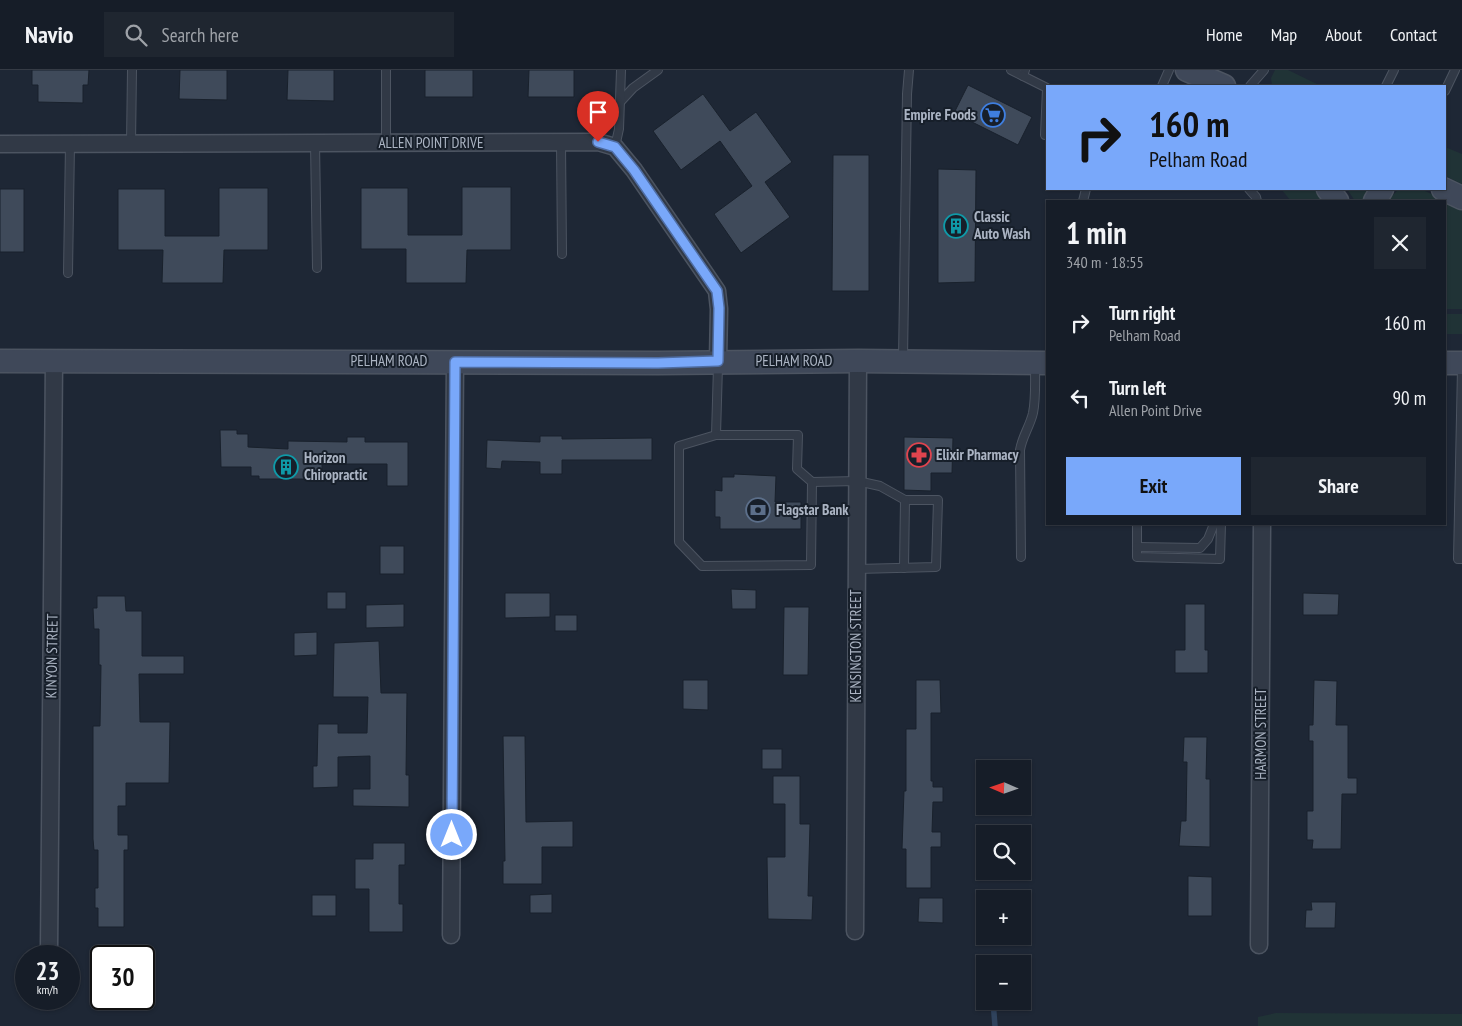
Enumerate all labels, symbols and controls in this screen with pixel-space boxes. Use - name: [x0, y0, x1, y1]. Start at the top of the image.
- search box: [104, 12, 454, 57]
- text: Navio: [25, 19, 74, 50]
- icon: search: [122, 21, 150, 49]
- text: Search here: [162, 23, 239, 47]
- text: Home: [1206, 23, 1243, 46]
- text: Map: [1271, 23, 1297, 46]
- text: About: [1325, 23, 1362, 46]
- text: Contact: [1390, 23, 1437, 46]
- pin: [577, 91, 619, 142]
- icon: arrive: [584, 98, 612, 126]
- text: 160 m: [1149, 101, 1230, 147]
- supermarket icon: Empire Foods: [980, 102, 1006, 128]
- place label: Empire Foods: [904, 105, 976, 124]
- icon: right: [1066, 105, 1131, 170]
- street label: ALLEN POINT DRIVE: [379, 133, 483, 152]
- text: Pelham Road: [1149, 145, 1248, 173]
- place label: Classic Auto Wash: [973, 207, 1031, 243]
- building icon: Classic Auto Wash: [943, 213, 969, 239]
- text: 1 min: [1066, 213, 1127, 252]
- button: close: [1374, 217, 1426, 269]
- text: 340 m · 18:55: [1066, 252, 1144, 272]
- text: Turn right: [1109, 301, 1175, 325]
- icon: right: [1066, 309, 1094, 337]
- text: 160 m: [1384, 311, 1426, 335]
- text: Pelham Road: [1109, 325, 1181, 345]
- street label: PELHAM ROAD: [351, 351, 428, 370]
- street label: PELHAM ROAD: [756, 351, 833, 370]
- text: Turn left: [1109, 376, 1166, 400]
- icon: left: [1066, 384, 1094, 412]
- text: 90 m: [1393, 386, 1426, 410]
- text: Allen Point Drive: [1109, 400, 1202, 420]
- pharmacy icon: Elixir Pharmacy: [906, 442, 932, 468]
- place label: Elixir Pharmacy: [936, 445, 1020, 464]
- place label: Horizon Chiropractic: [304, 448, 368, 484]
- building icon: Horizon Chiropractic: [273, 454, 299, 480]
- button: Exit: [1066, 457, 1241, 515]
- button: Share: [1251, 457, 1426, 515]
- bank icon: Flagstar Bank: [745, 497, 771, 523]
- place label: Flagstar Bank: [776, 500, 849, 519]
- street label: KENSINGTON STREET: [846, 589, 865, 702]
- street label: KINYON STREET: [41, 613, 62, 698]
- street label: HARMON STREET: [1251, 688, 1270, 780]
- north arrow: [976, 760, 1031, 815]
- map controls: [976, 760, 1031, 1010]
- position arrow: [425, 808, 477, 860]
- button: search: [976, 825, 1031, 880]
- button: +: [976, 890, 1031, 945]
- speed limit sign: 30: [90, 945, 155, 1010]
- text: 23: [36, 955, 59, 987]
- button: −: [976, 955, 1031, 1010]
- text: km/h: [37, 982, 58, 997]

